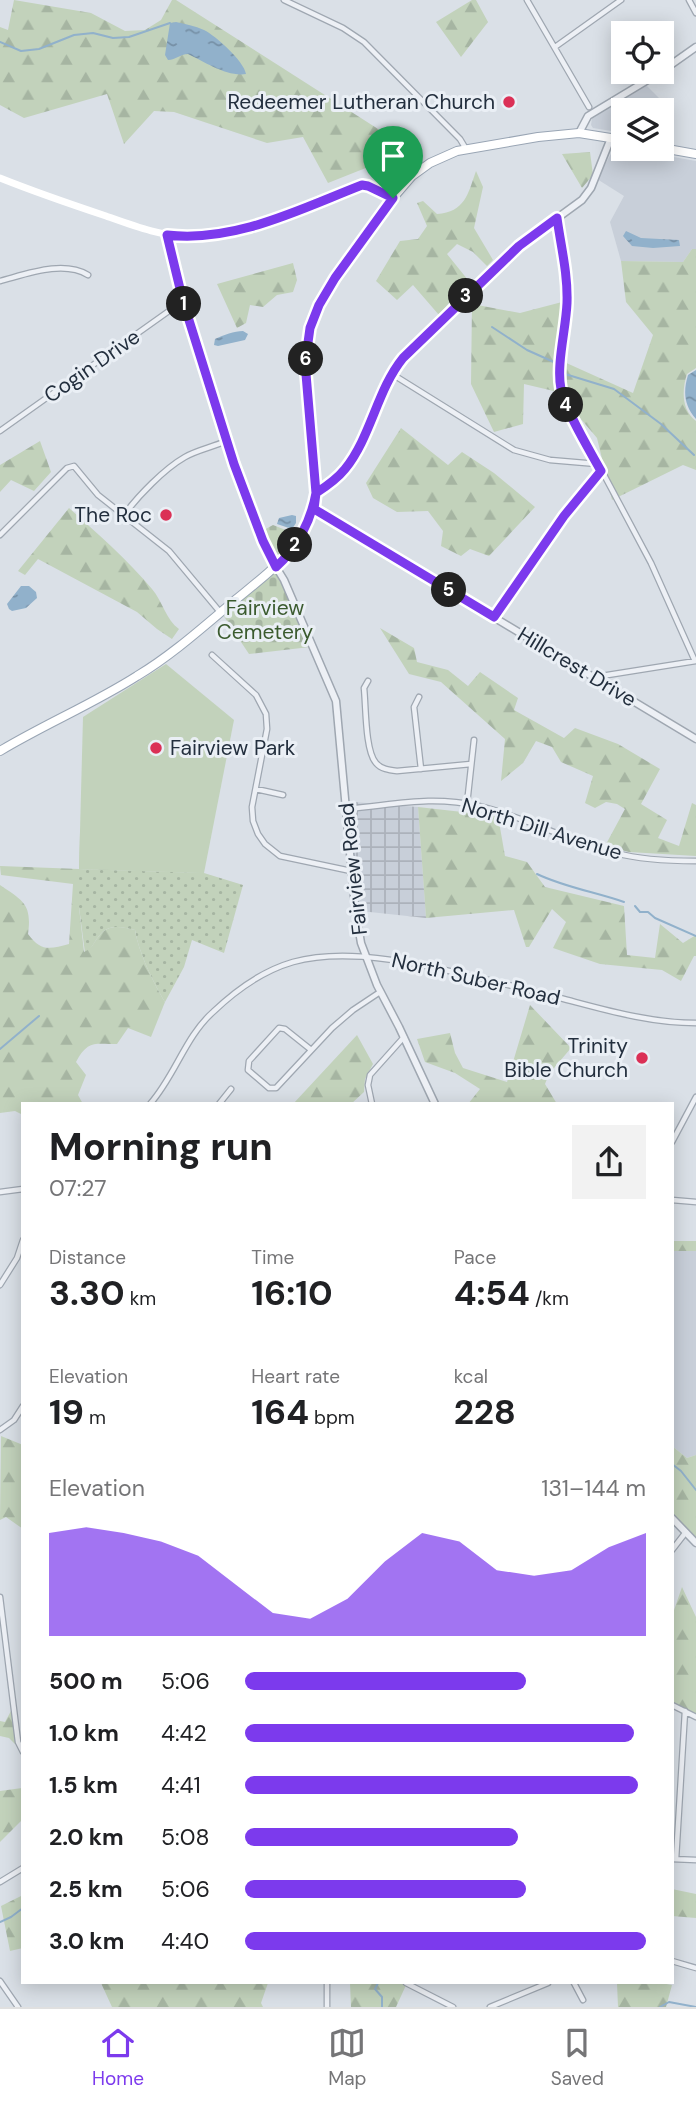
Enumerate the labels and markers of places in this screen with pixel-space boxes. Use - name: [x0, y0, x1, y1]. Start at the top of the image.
- place label: Redeemer Lutheran Church: [227, 88, 495, 116]
- marker: Redeemer Lutheran Church: [501, 94, 517, 110]
- pin: [363, 126, 423, 198]
- pin: 3: [448, 278, 484, 314]
- pin: 1: [166, 286, 202, 322]
- pin: 6: [288, 342, 324, 376]
- pin: 4: [548, 388, 584, 422]
- place label: The Roc: [74, 501, 152, 529]
- marker: The Roc: [158, 507, 174, 523]
- pin: 2: [278, 528, 312, 562]
- pin: 5: [432, 572, 466, 608]
- place label: Fairview Park: [170, 734, 296, 762]
- marker: Fairview Park: [148, 740, 164, 756]
- place label: Trinity Bible Church: [504, 1032, 628, 1084]
- marker: Trinity Bible Church: [634, 1050, 650, 1066]

